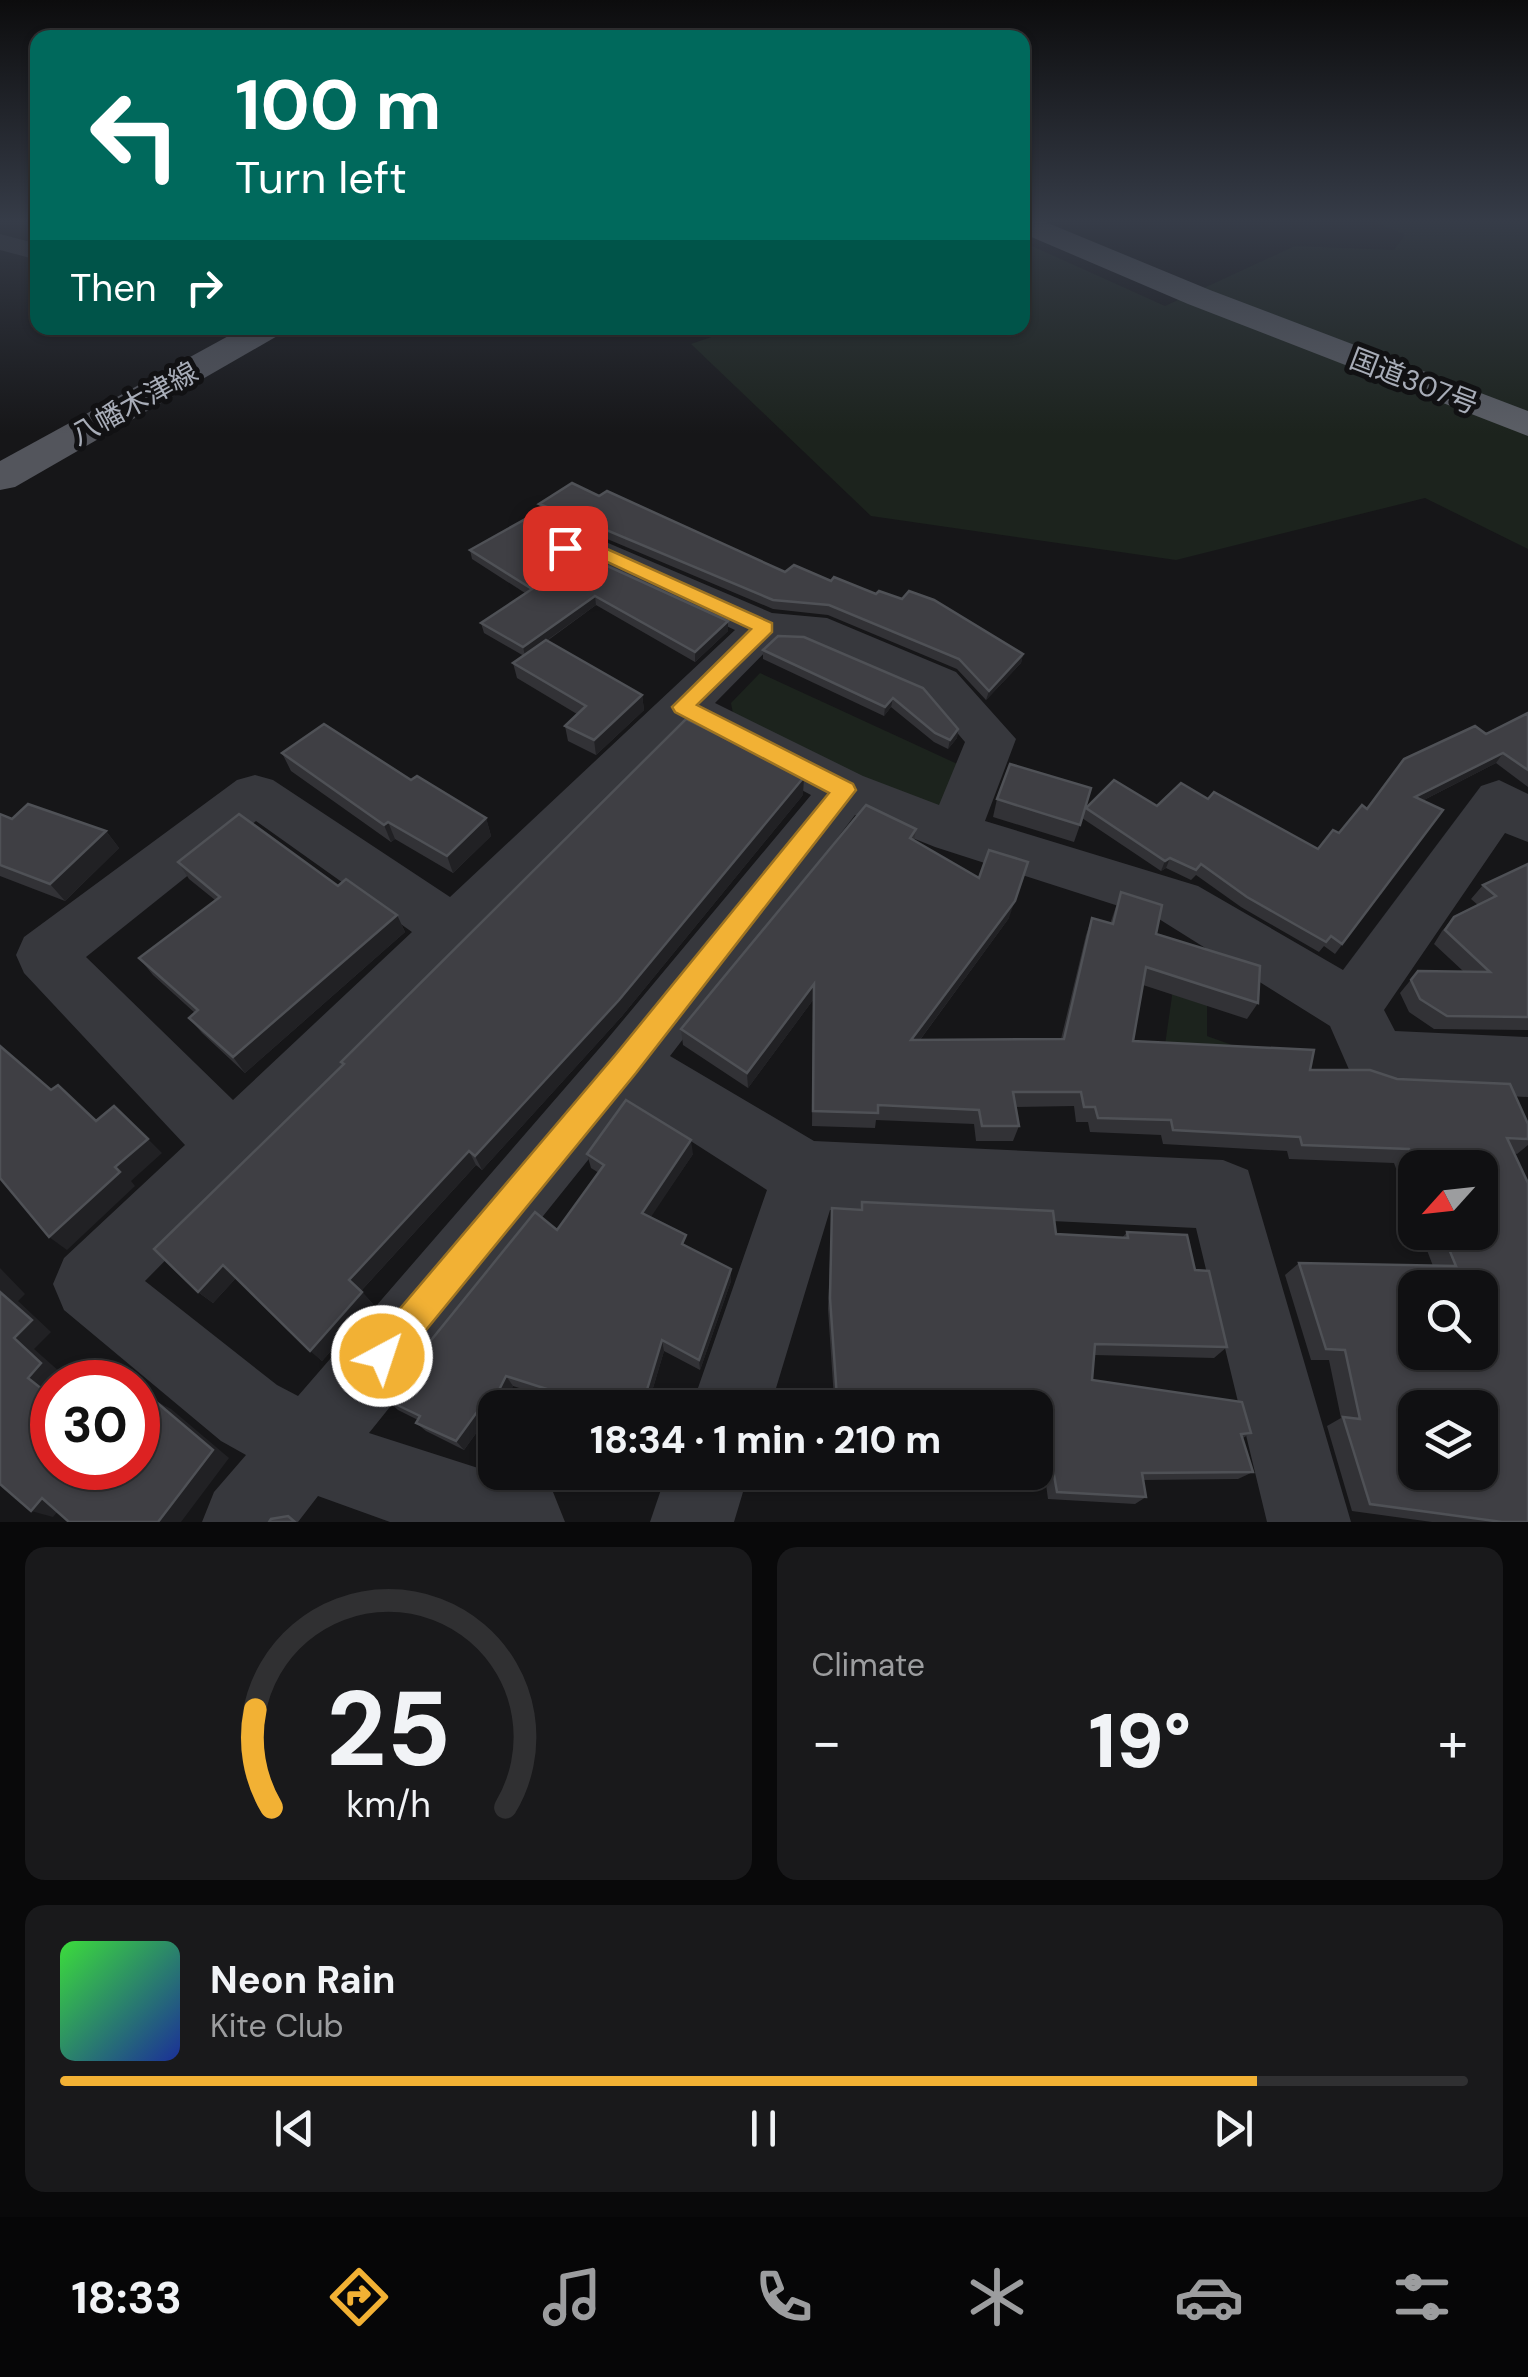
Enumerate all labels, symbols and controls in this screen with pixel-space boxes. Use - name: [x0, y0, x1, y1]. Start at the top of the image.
- text: 100 m: [235, 60, 441, 151]
- icon: left: [70, 70, 200, 200]
- text: Turn left: [235, 148, 407, 207]
- icon: right: [177, 260, 232, 315]
- text: Then: [70, 263, 157, 313]
- street label: 国道307号: [1345, 340, 1483, 423]
- street label: 八幡木津線: [64, 353, 204, 454]
- pin: [523, 506, 608, 591]
- icon: arrive: [538, 521, 593, 576]
- north arrow: [1398, 1150, 1498, 1250]
- map controls: [1398, 1150, 1498, 1490]
- button: search: [1398, 1270, 1498, 1370]
- position arrow: [330, 1304, 434, 1408]
- speed limit sign: 30: [30, 1360, 160, 1490]
- button: layers: [1398, 1390, 1498, 1490]
- text: 18:34 · 1 min · 210 m: [590, 1415, 941, 1465]
- text: Climate: [812, 1644, 925, 1686]
- text: 25: [326, 1662, 451, 1797]
- text: 19°: [1088, 1693, 1191, 1790]
- text: −: [812, 1706, 842, 1778]
- text: +: [1438, 1706, 1468, 1778]
- text: km/h: [346, 1782, 430, 1828]
- text: Neon Rain: [210, 1955, 395, 2005]
- text: Kite Club: [210, 2005, 344, 2047]
- icon: previous: [267, 2101, 322, 2156]
- icon: pause: [736, 2101, 791, 2156]
- icon: next: [1206, 2101, 1261, 2156]
- icon: directions: [324, 2262, 394, 2332]
- icon: music: [537, 2262, 607, 2332]
- icon: phone: [749, 2262, 819, 2332]
- icon: climate: [962, 2262, 1032, 2332]
- icon: car: [1174, 2262, 1244, 2332]
- icon: filters: [1387, 2262, 1457, 2332]
- text: 18:33: [71, 2268, 182, 2327]

